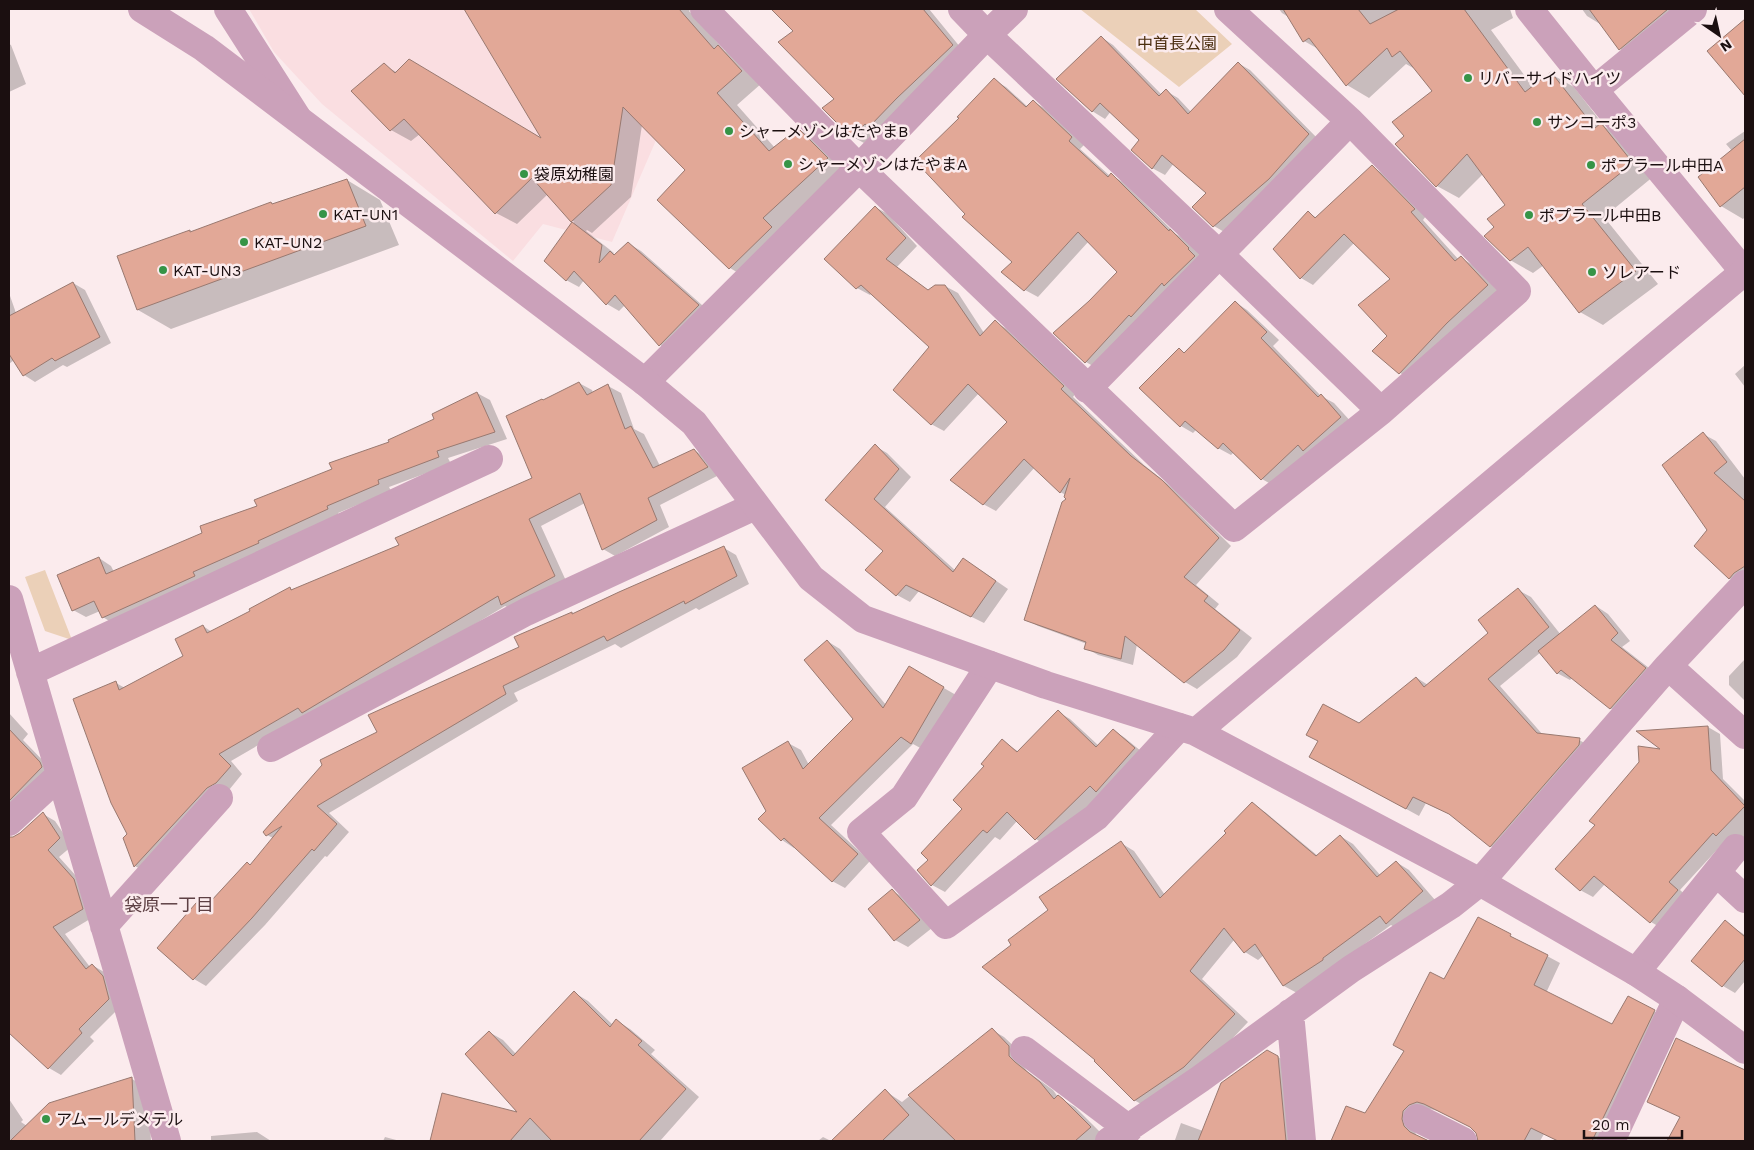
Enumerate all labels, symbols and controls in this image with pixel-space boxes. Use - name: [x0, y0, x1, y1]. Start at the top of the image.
- north arrow: [1694, 10, 1744, 60]
- park label: 中首長公園: [1137, 34, 1217, 53]
- text: N: [1717, 36, 1735, 55]
- place label: リバーサイドハイツ: [1478, 69, 1621, 88]
- marker: リバーサイドハイツ: [1462, 72, 1474, 84]
- place label: サンコーポ3: [1547, 113, 1636, 132]
- marker: サンコーポ3: [1531, 116, 1543, 128]
- place label: シャーメゾンはたやまB: [739, 122, 909, 141]
- marker: シャーメゾンはたやまB: [723, 125, 735, 137]
- place label: シャーメゾンはたやまA: [798, 155, 968, 174]
- place label: ポプラール中田A: [1601, 156, 1724, 175]
- marker: シャーメゾンはたやまA: [782, 158, 794, 170]
- marker: ポプラール中田A: [1585, 159, 1597, 171]
- place label: 袋原幼稚園: [534, 165, 614, 184]
- marker: 袋原幼稚園: [518, 168, 530, 180]
- place label: KAT-UN1: [333, 205, 398, 224]
- place label: ポプラール中田B: [1539, 206, 1661, 225]
- marker: KAT-UN1: [317, 208, 329, 220]
- marker: ポプラール中田B: [1523, 209, 1535, 221]
- place label: KAT-UN2: [254, 233, 322, 252]
- marker: KAT-UN2: [238, 236, 250, 248]
- place label: KAT-UN3: [173, 261, 241, 280]
- place label: ソレアード: [1602, 263, 1681, 282]
- marker: KAT-UN3: [157, 264, 169, 276]
- marker: ソレアード: [1586, 266, 1598, 278]
- district label: 袋原一丁目: [124, 894, 214, 915]
- scale bar: [1584, 1108, 1682, 1140]
- place label: アムールデメテル: [56, 1110, 183, 1129]
- marker: アムールデメテル: [40, 1113, 52, 1125]
- text: 20 m: [1592, 1116, 1630, 1134]

